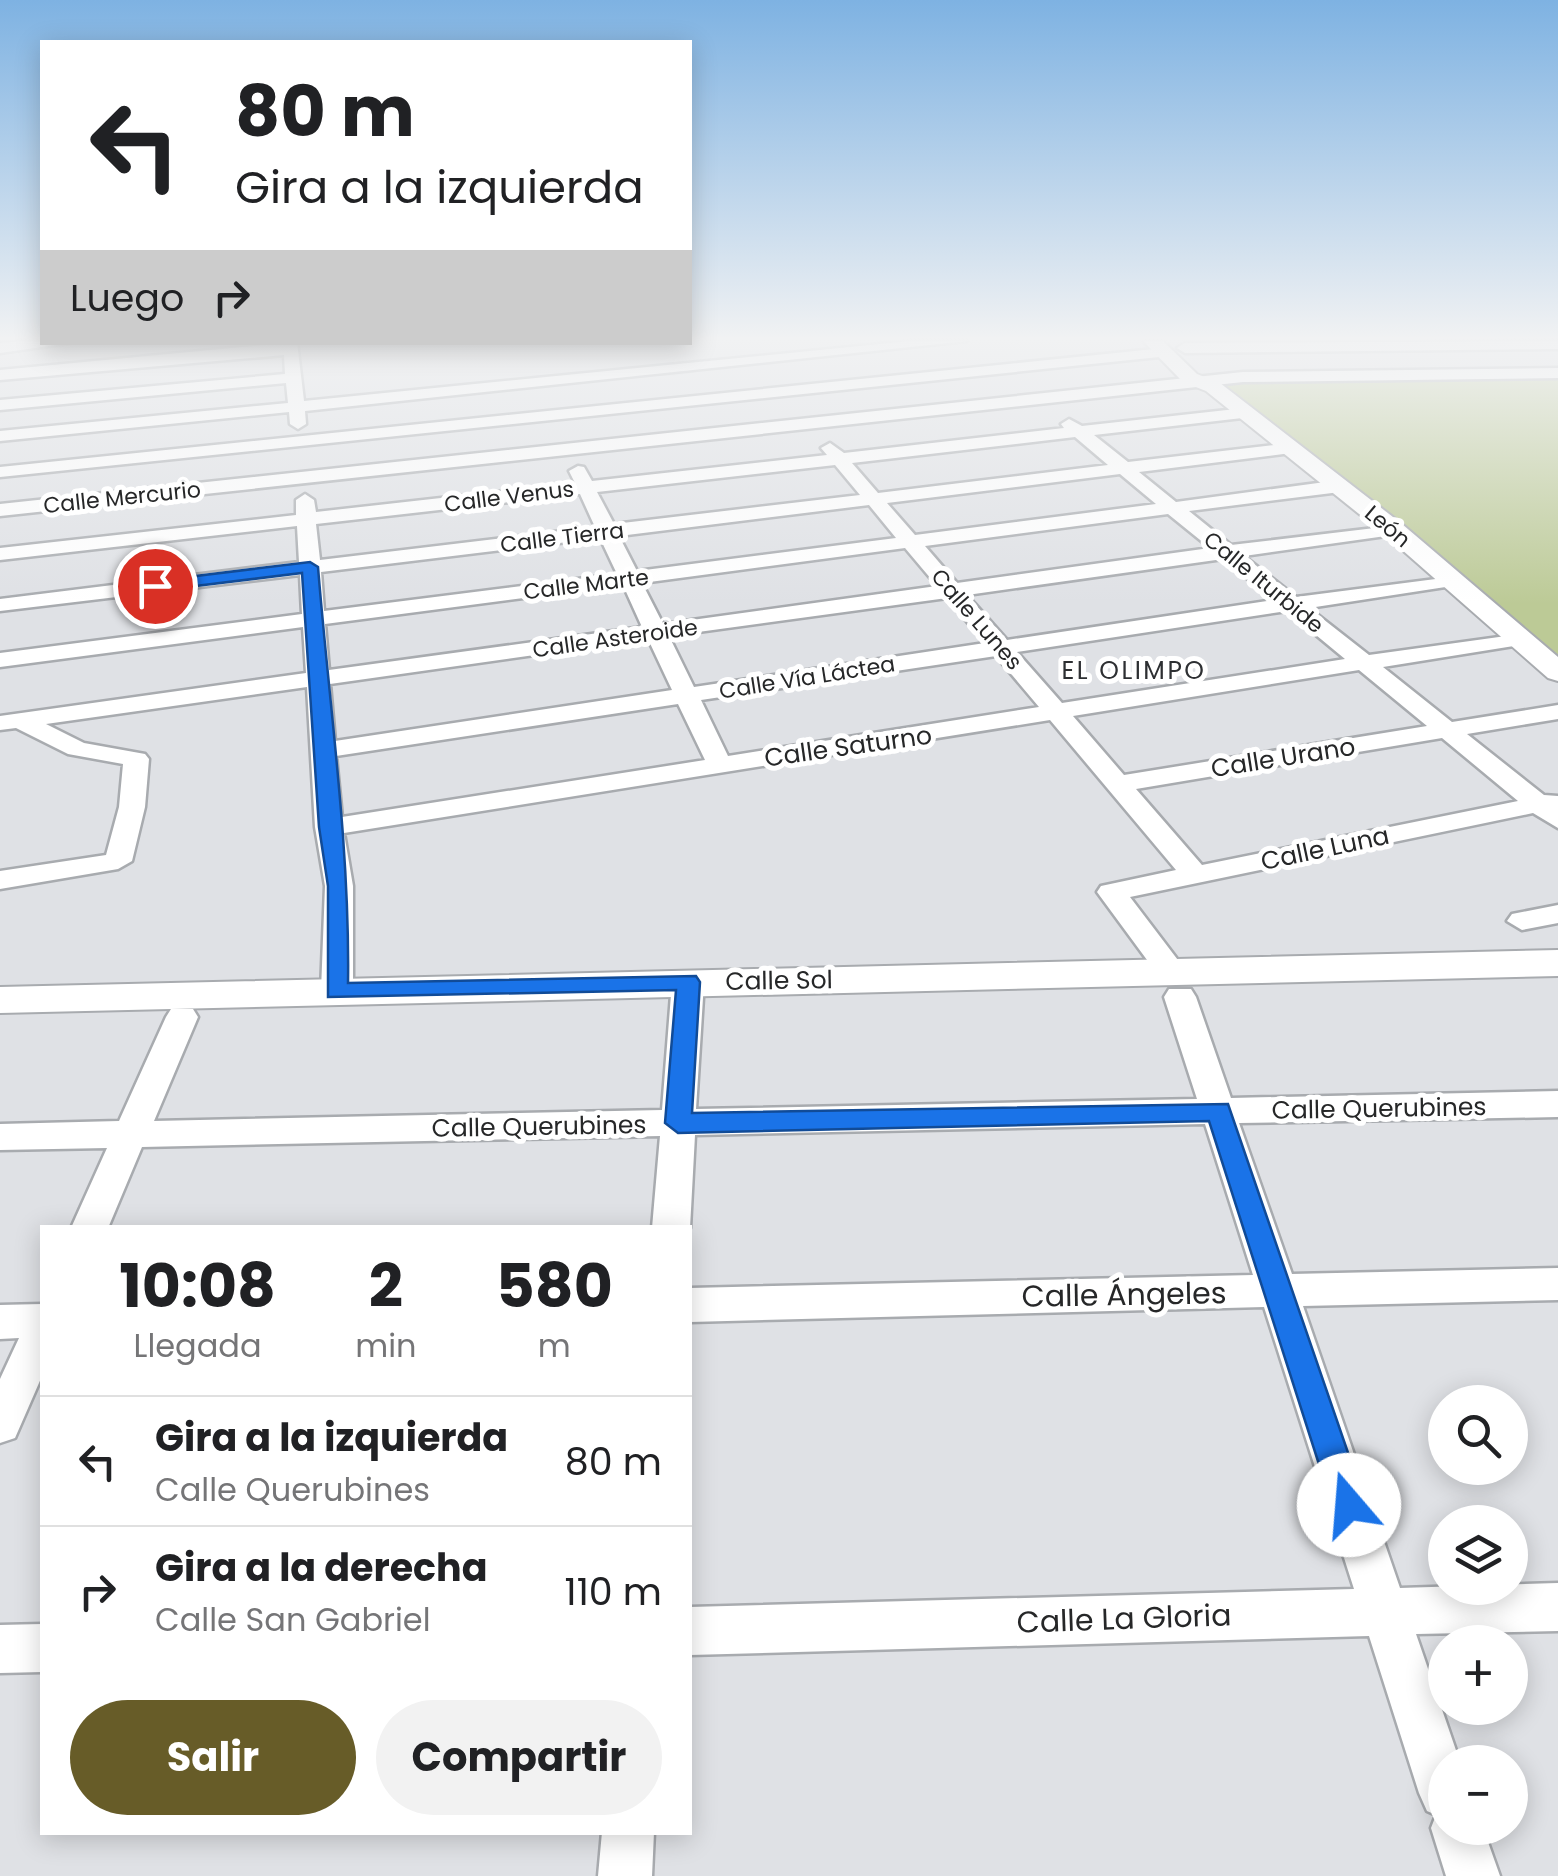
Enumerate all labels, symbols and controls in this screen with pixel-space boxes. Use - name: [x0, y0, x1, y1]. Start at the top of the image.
- text: 80 m: [235, 62, 415, 161]
- icon: left: [70, 80, 200, 210]
- text: Gira a la izquierda: [235, 156, 644, 219]
- icon: right: [204, 270, 259, 325]
- text: Luego: [70, 271, 184, 324]
- street label: Calle Venus: [442, 473, 576, 520]
- street label: Calle Mercurio: [42, 474, 202, 521]
- street label: León: [1358, 498, 1417, 555]
- street label: Calle Tierra: [498, 515, 626, 560]
- street label: Calle Iturbide: [1197, 524, 1330, 641]
- pin: [113, 544, 198, 629]
- icon: arrive: [128, 559, 183, 614]
- street label: Calle Marte: [522, 561, 650, 608]
- street label: Calle Lunes: [924, 562, 1029, 677]
- street label: Calle Asteroide: [531, 612, 700, 665]
- street label: Calle Vía Láctea: [717, 648, 897, 707]
- district label: EL OLIMPO: [1061, 653, 1207, 688]
- street label: Calle Saturno: [762, 717, 934, 776]
- street label: Calle Urano: [1208, 729, 1358, 786]
- street label: Calle Luna: [1258, 818, 1393, 879]
- street label: Calle Sol: [725, 962, 833, 999]
- street label: Calle Querubines: [1271, 1089, 1487, 1128]
- street label: Calle Querubines: [431, 1107, 647, 1146]
- text: 10:08: [119, 1244, 276, 1328]
- text: 2: [369, 1244, 403, 1328]
- text: 580: [496, 1244, 613, 1328]
- street label: Calle Ángeles: [1021, 1271, 1227, 1318]
- text: Llegada: [134, 1323, 262, 1368]
- text: min: [355, 1323, 417, 1368]
- text: m: [538, 1323, 571, 1368]
- map controls: [1428, 1385, 1528, 1845]
- button: search: [1428, 1385, 1528, 1485]
- text: Gira a la izquierda: [155, 1411, 508, 1464]
- icon: left: [70, 1434, 125, 1489]
- text: 80 m: [565, 1435, 662, 1488]
- position arrow: [1297, 1453, 1401, 1557]
- text: Calle Querubines: [155, 1467, 430, 1512]
- button: layers: [1428, 1505, 1528, 1605]
- text: Gira a la derecha: [155, 1541, 488, 1594]
- icon: right: [70, 1564, 125, 1619]
- text: 110 m: [565, 1565, 662, 1618]
- street label: Calle La Gloria: [1016, 1593, 1232, 1644]
- text: Calle San Gabriel: [155, 1597, 431, 1642]
- button: +: [1428, 1625, 1528, 1725]
- button: Salir: [70, 1700, 356, 1815]
- button: Compartir: [376, 1700, 662, 1815]
- button: −: [1428, 1745, 1528, 1845]

